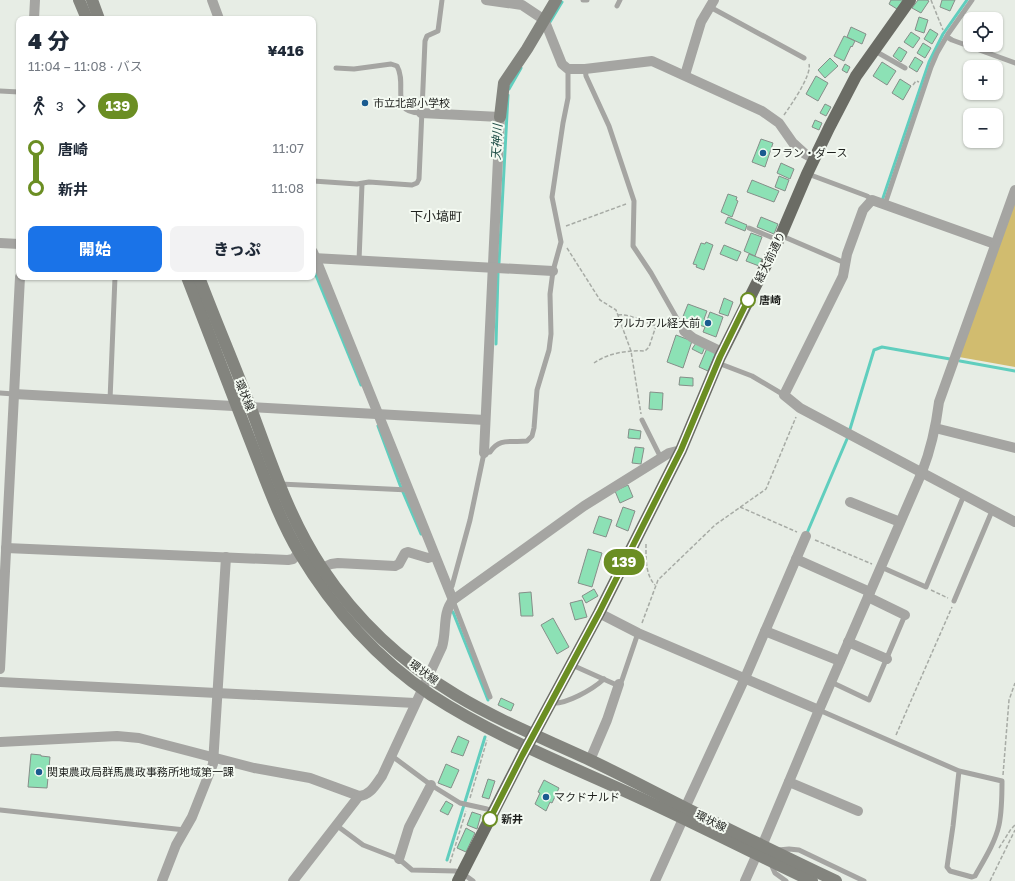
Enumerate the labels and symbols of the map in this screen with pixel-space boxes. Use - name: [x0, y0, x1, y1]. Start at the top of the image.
- place label: 市立北部小学校: [373, 96, 450, 109]
- marker: 市立北部小学校: [360, 98, 370, 108]
- water label: 天神川: [488, 122, 505, 160]
- place label: フラン・ダース: [771, 146, 847, 159]
- marker: フラン・ダース: [758, 148, 768, 158]
- district label: 下小塙町: [410, 208, 462, 224]
- street label: 経大前通り: [752, 229, 787, 284]
- marker: 唐崎: [740, 292, 756, 308]
- place label: 唐崎: [759, 293, 781, 306]
- place label: アルカアル経大前: [613, 316, 700, 329]
- marker: アルカアル経大前: [703, 318, 713, 328]
- street label: 環状線: [233, 377, 258, 413]
- line badge: 139: [601, 549, 647, 575]
- street label: 環状線: [407, 657, 441, 687]
- place label: 関東農政局群馬農政事務所地域第一課: [47, 765, 234, 778]
- marker: 関東農政局群馬農政事務所地域第一課: [34, 767, 44, 777]
- place label: マクドナルド: [554, 790, 620, 803]
- marker: マクドナルド: [541, 792, 551, 802]
- street label: 環状線: [694, 807, 729, 834]
- marker: 新井: [482, 811, 498, 827]
- place label: 新井: [501, 812, 523, 825]

